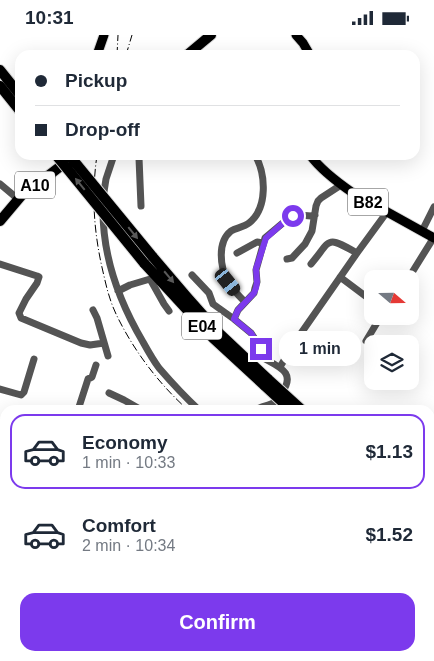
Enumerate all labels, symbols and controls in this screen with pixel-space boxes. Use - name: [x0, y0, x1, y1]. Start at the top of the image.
- text: 10:31: [25, 7, 74, 28]
- text: Pickup: [65, 70, 127, 91]
- text: Drop-off: [65, 119, 140, 140]
- road number: A10: [15, 171, 55, 199]
- one-way arrow: [74, 178, 85, 191]
- road number: B82: [348, 189, 388, 215]
- route start: [282, 205, 304, 227]
- one-way arrow: [127, 227, 138, 239]
- car: [212, 266, 243, 298]
- one-way arrow: [164, 270, 175, 283]
- north arrow: [364, 270, 419, 325]
- map controls: [364, 270, 419, 390]
- road number: E04: [182, 313, 222, 339]
- callout: 1 min: [278, 331, 361, 367]
- button: layers: [364, 335, 419, 390]
- route end: [250, 338, 272, 360]
- text: 1 min: [299, 340, 341, 357]
- icon: car: [22, 429, 67, 474]
- text: Economy: [82, 432, 168, 453]
- text: $1.13: [365, 441, 413, 462]
- text: 1 min · 10:33: [82, 454, 175, 471]
- icon: car: [22, 512, 67, 557]
- text: Comfort: [82, 515, 156, 536]
- text: $1.52: [365, 524, 413, 545]
- text: 2 min · 10:34: [82, 537, 175, 554]
- button: Confirm: [20, 593, 415, 651]

